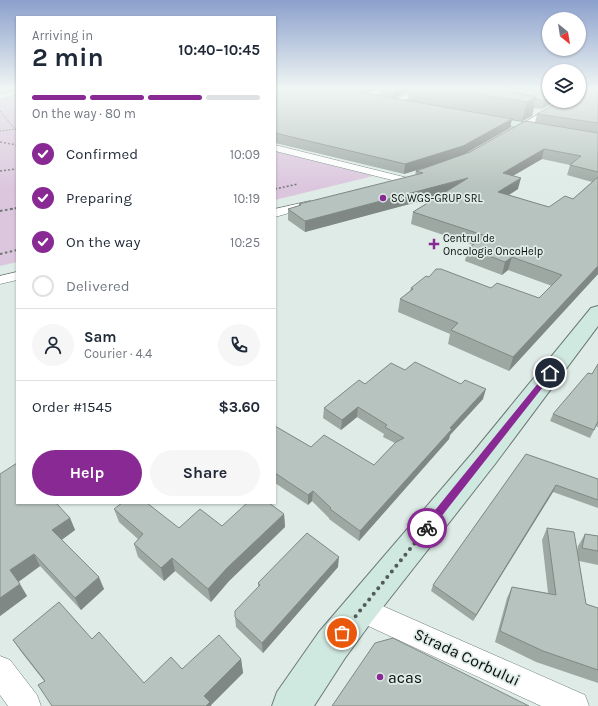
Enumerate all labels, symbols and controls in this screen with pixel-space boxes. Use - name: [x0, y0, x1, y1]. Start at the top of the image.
- north arrow: [542, 12, 586, 56]
- map controls: [542, 12, 586, 108]
- text: Arriving in: [32, 28, 93, 43]
- text: 10:40–10:45: [178, 41, 260, 59]
- text: 2 min: [32, 42, 104, 73]
- button: layers: [542, 64, 586, 108]
- text: On the way · 80 m: [32, 106, 136, 121]
- icon: check: [32, 143, 54, 165]
- text: Confirmed: [66, 145, 138, 163]
- text: 10:09: [230, 147, 260, 162]
- icon: check: [32, 187, 54, 209]
- text: Preparing: [66, 189, 132, 207]
- text: 10:19: [233, 191, 260, 206]
- place label: SC WGS-GRUP SRL: [391, 192, 483, 205]
- marker: SC WGS-GRUP SRL: [378, 193, 388, 203]
- icon: check: [32, 231, 54, 253]
- place label: Centrul de Oncologie OncoHelp: [443, 232, 543, 258]
- text: On the way: [66, 233, 140, 251]
- text: 10:25: [230, 235, 260, 250]
- marker: Centrul de Oncologie OncoHelp: [428, 238, 440, 250]
- text: Delivered: [66, 277, 130, 295]
- button: person: [32, 324, 74, 366]
- button: phone: [218, 324, 260, 366]
- text: Sam: [84, 328, 117, 346]
- text: Courier · 4.4: [84, 346, 152, 361]
- pin: [533, 356, 567, 390]
- icon: home: [539, 362, 561, 384]
- text: Order #1545: [32, 398, 112, 416]
- text: $3.60: [219, 398, 260, 416]
- button: Help: [32, 450, 142, 496]
- button: Share: [150, 450, 260, 496]
- courier: [407, 508, 447, 548]
- icon: bike: [416, 517, 438, 539]
- pin: [325, 616, 359, 650]
- icon: bag: [331, 622, 353, 644]
- street label: Strada Corbului: [411, 624, 523, 690]
- place label: acas: [388, 668, 422, 687]
- marker: acas: [375, 672, 385, 682]

